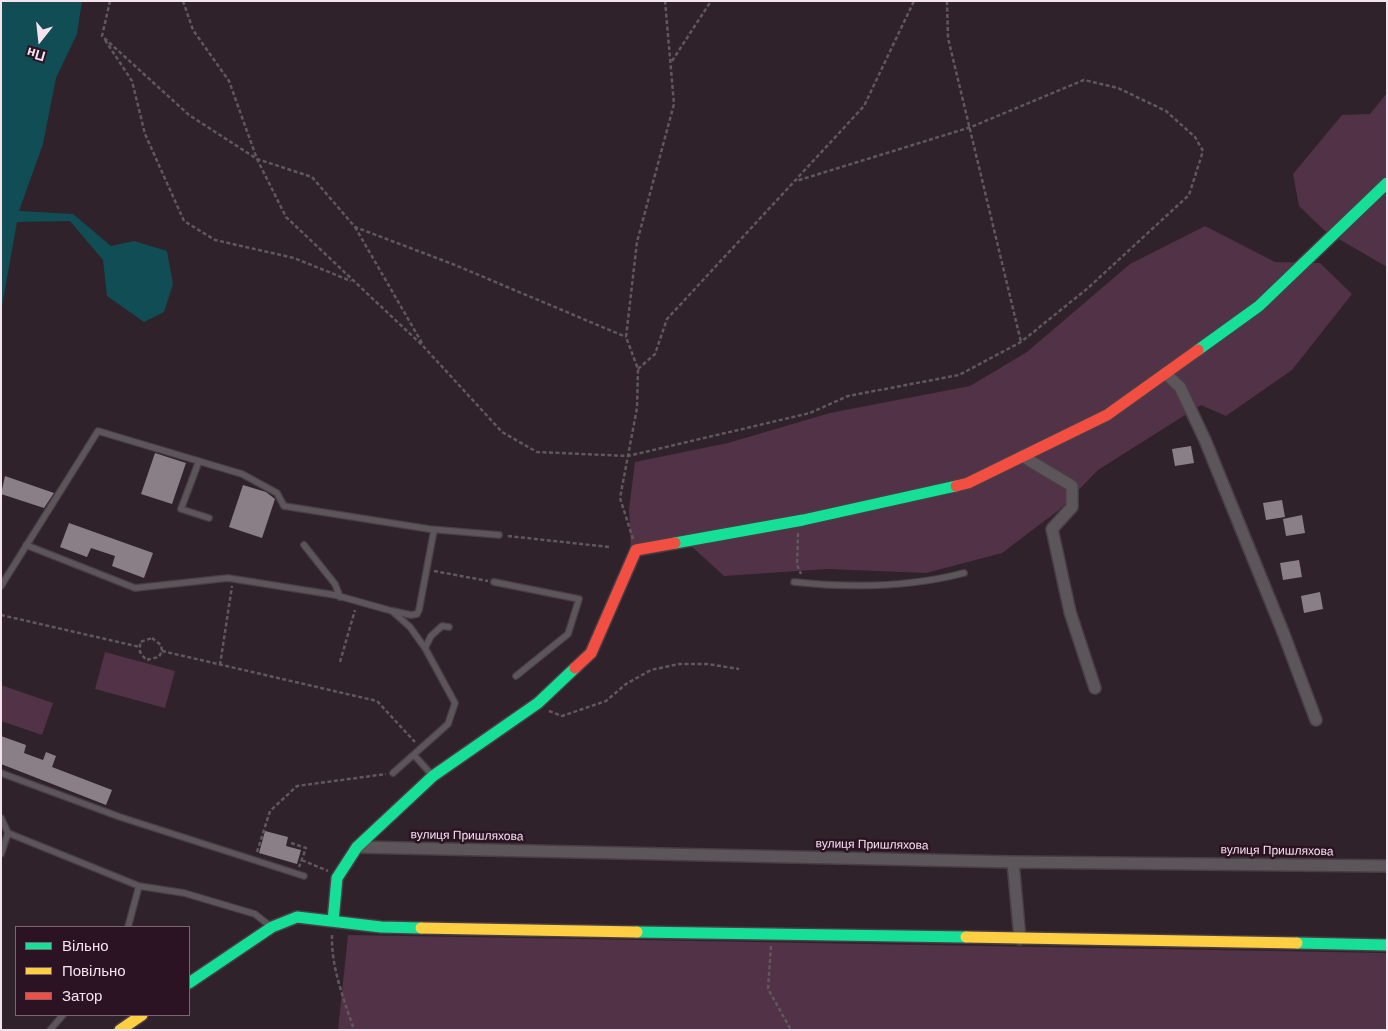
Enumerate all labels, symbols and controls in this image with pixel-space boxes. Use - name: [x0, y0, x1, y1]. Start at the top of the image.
- north arrow: [15, 15, 65, 65]
- text: Пн: [25, 44, 47, 65]
- street label: вулиця Пришляхова: [410, 828, 524, 844]
- street label: вулиця Пришляхова: [815, 837, 929, 853]
- street label: вулиця Пришляхова: [1220, 843, 1334, 859]
- legend: [15, 926, 190, 1016]
- text: Вільно: [62, 937, 109, 954]
- text: Повільно: [62, 962, 126, 979]
- text: Затор: [62, 987, 102, 1004]

